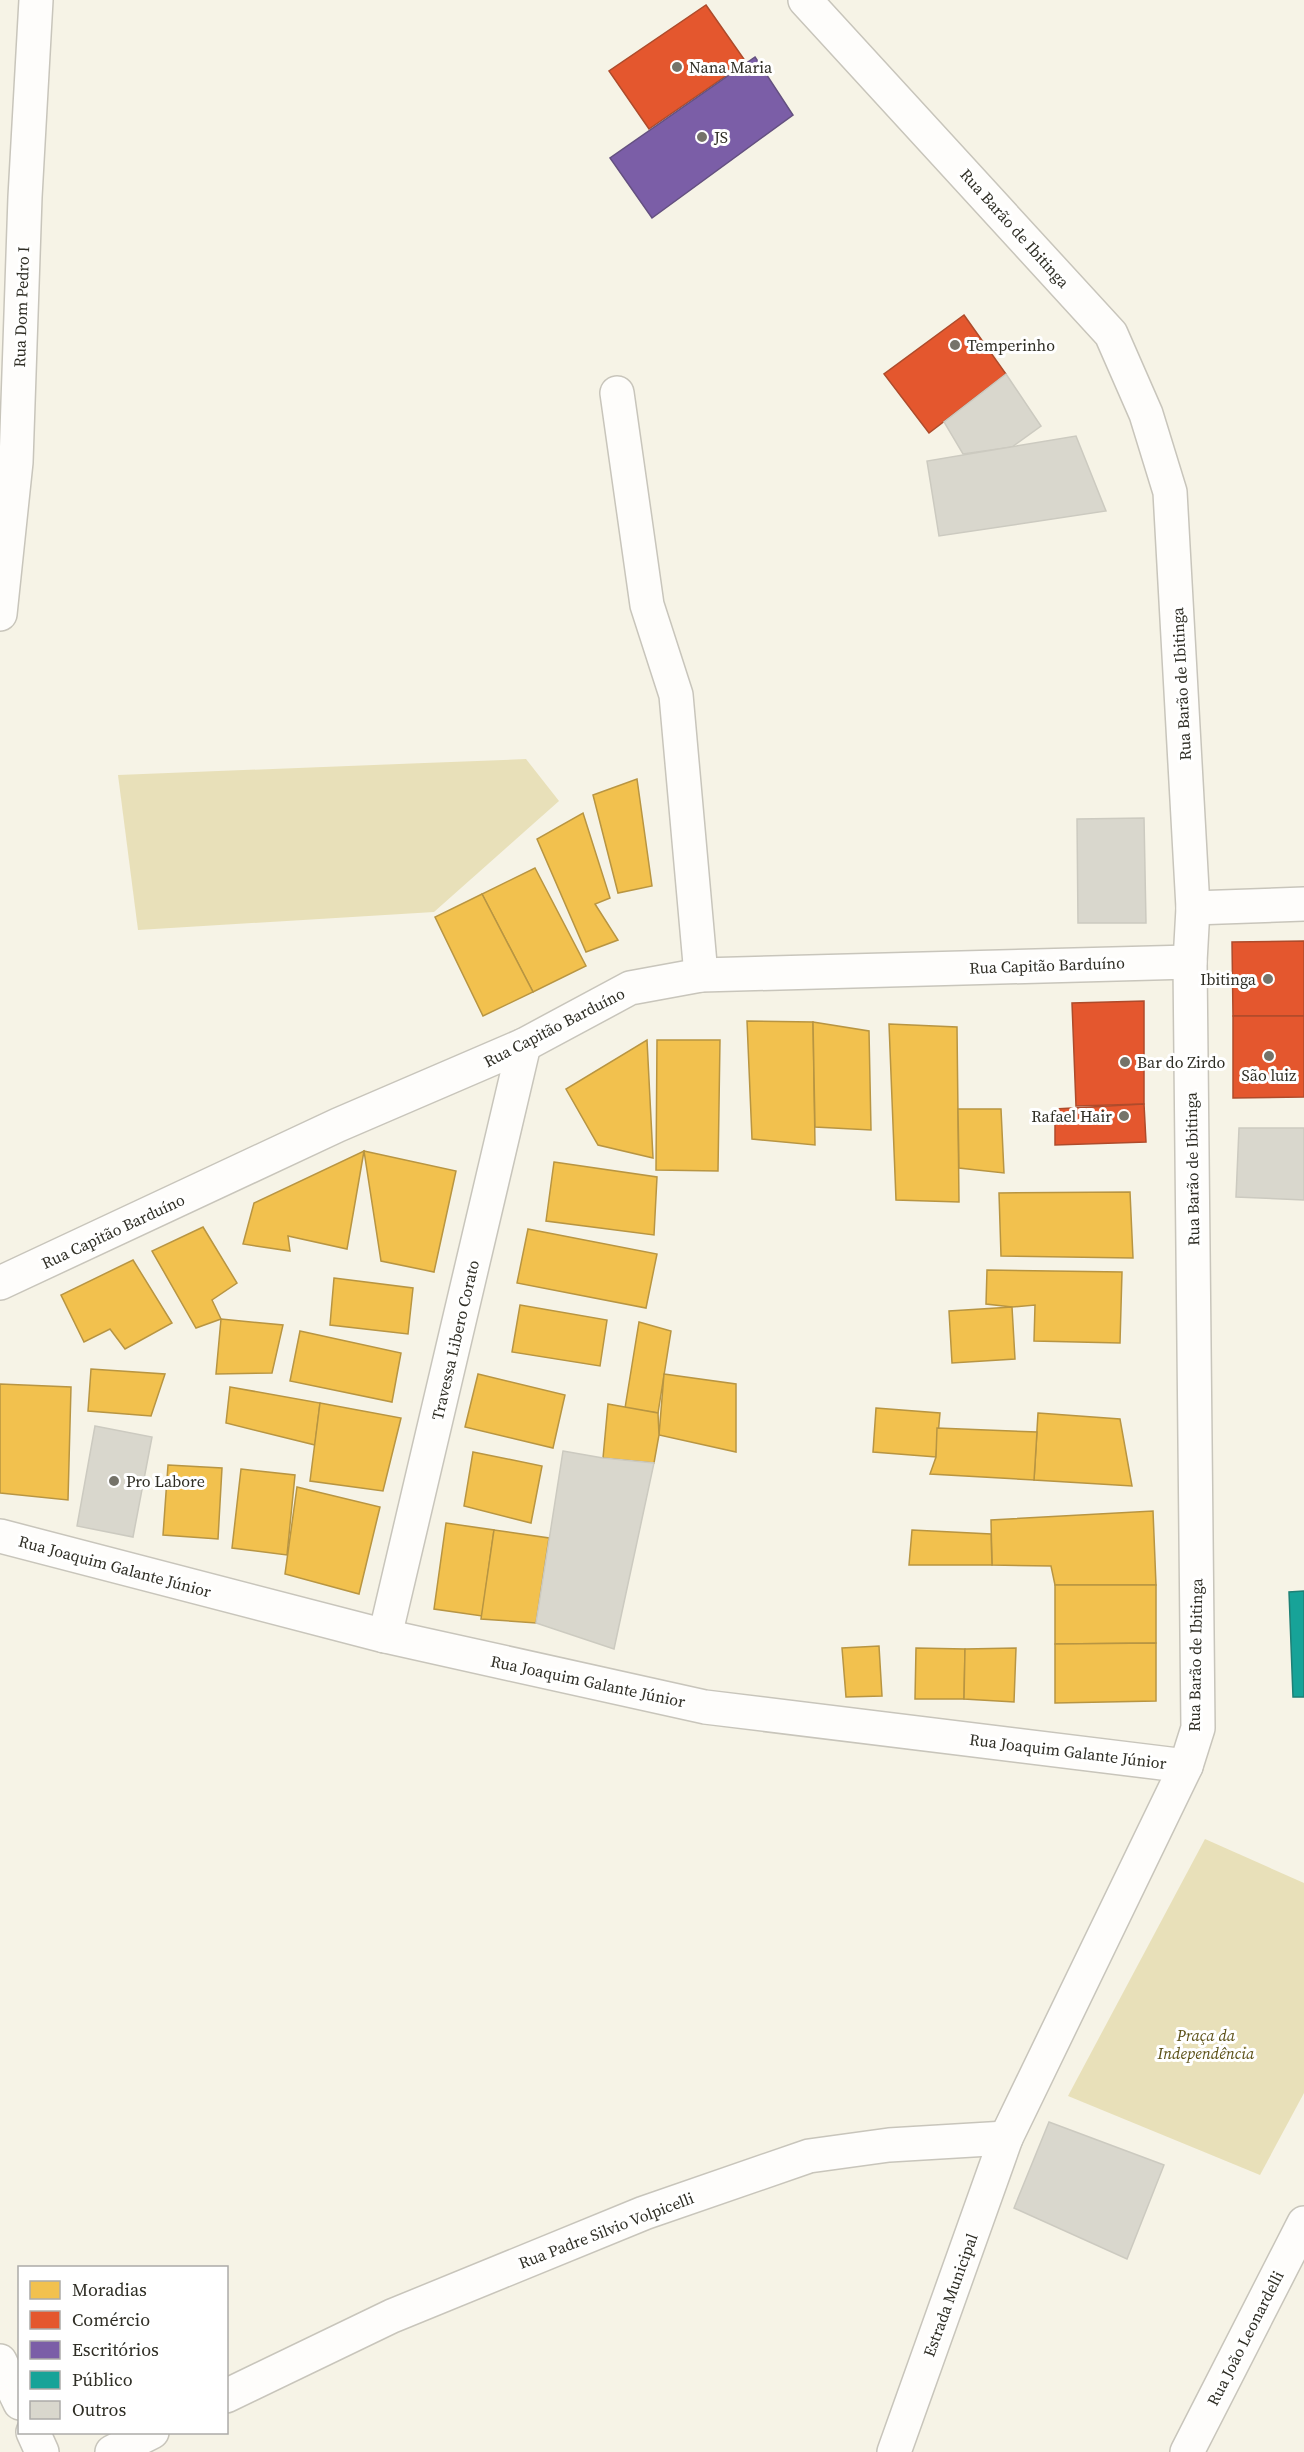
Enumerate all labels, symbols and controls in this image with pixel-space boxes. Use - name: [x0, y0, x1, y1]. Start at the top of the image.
- place label: Nana Maria: [689, 56, 773, 78]
- marker: Nana Maria: [670, 60, 684, 74]
- place label: JS: [713, 126, 728, 148]
- marker: JS: [695, 130, 709, 144]
- street label: Rua Barão de Ibitinga: [955, 164, 1075, 293]
- street label: Rua Dom Pedro I: [8, 246, 34, 368]
- place label: Temperinho: [967, 334, 1055, 356]
- marker: Temperinho: [948, 338, 962, 352]
- street label: Rua Barão de Ibitinga: [1166, 606, 1196, 761]
- street label: Rua Capitão Barduíno: [969, 951, 1125, 979]
- place label: Ibitinga: [1200, 968, 1257, 990]
- marker: Ibitinga: [1261, 972, 1275, 986]
- street label: Rua Capitão Barduíno: [480, 982, 628, 1072]
- marker: São luiz: [1262, 1049, 1276, 1063]
- place label: Bar do Zirdo: [1137, 1051, 1225, 1073]
- marker: Bar do Zirdo: [1118, 1055, 1132, 1069]
- place label: São luiz: [1242, 1064, 1296, 1086]
- street label: Rua Barão de Ibitinga: [1180, 1091, 1204, 1246]
- place label: Rafael Hair: [1031, 1105, 1112, 1127]
- marker: Rafael Hair: [1117, 1109, 1131, 1123]
- street label: Rua Capitão Barduíno: [38, 1188, 188, 1274]
- street label: Travessa Libero Corato: [426, 1258, 484, 1422]
- place label: Pro Labore: [126, 1470, 205, 1492]
- marker: Pro Labore: [107, 1474, 121, 1488]
- street label: Rua Joaquim Galante Júnior: [16, 1530, 214, 1602]
- street label: Rua Barão de Ibitinga: [1183, 1577, 1207, 1732]
- street label: Rua Joaquim Galante Júnior: [489, 1650, 688, 1712]
- street label: Rua Joaquim Galante Júnior: [968, 1728, 1168, 1774]
- park label: Praça da Independência: [1157, 2024, 1255, 2064]
- street label: Rua Padre Silvio Volpicelli: [515, 2186, 697, 2274]
- street label: Estrada Municipal: [917, 2230, 983, 2360]
- legend: [18, 2266, 228, 2434]
- street label: Rua João Leonardelli: [1201, 2267, 1289, 2409]
- text: Moradias: [72, 2277, 147, 2302]
- text: Comércio: [72, 2307, 150, 2332]
- text: Escritórios: [72, 2337, 159, 2362]
- text: Público: [72, 2367, 133, 2392]
- text: Outros: [72, 2397, 126, 2422]

